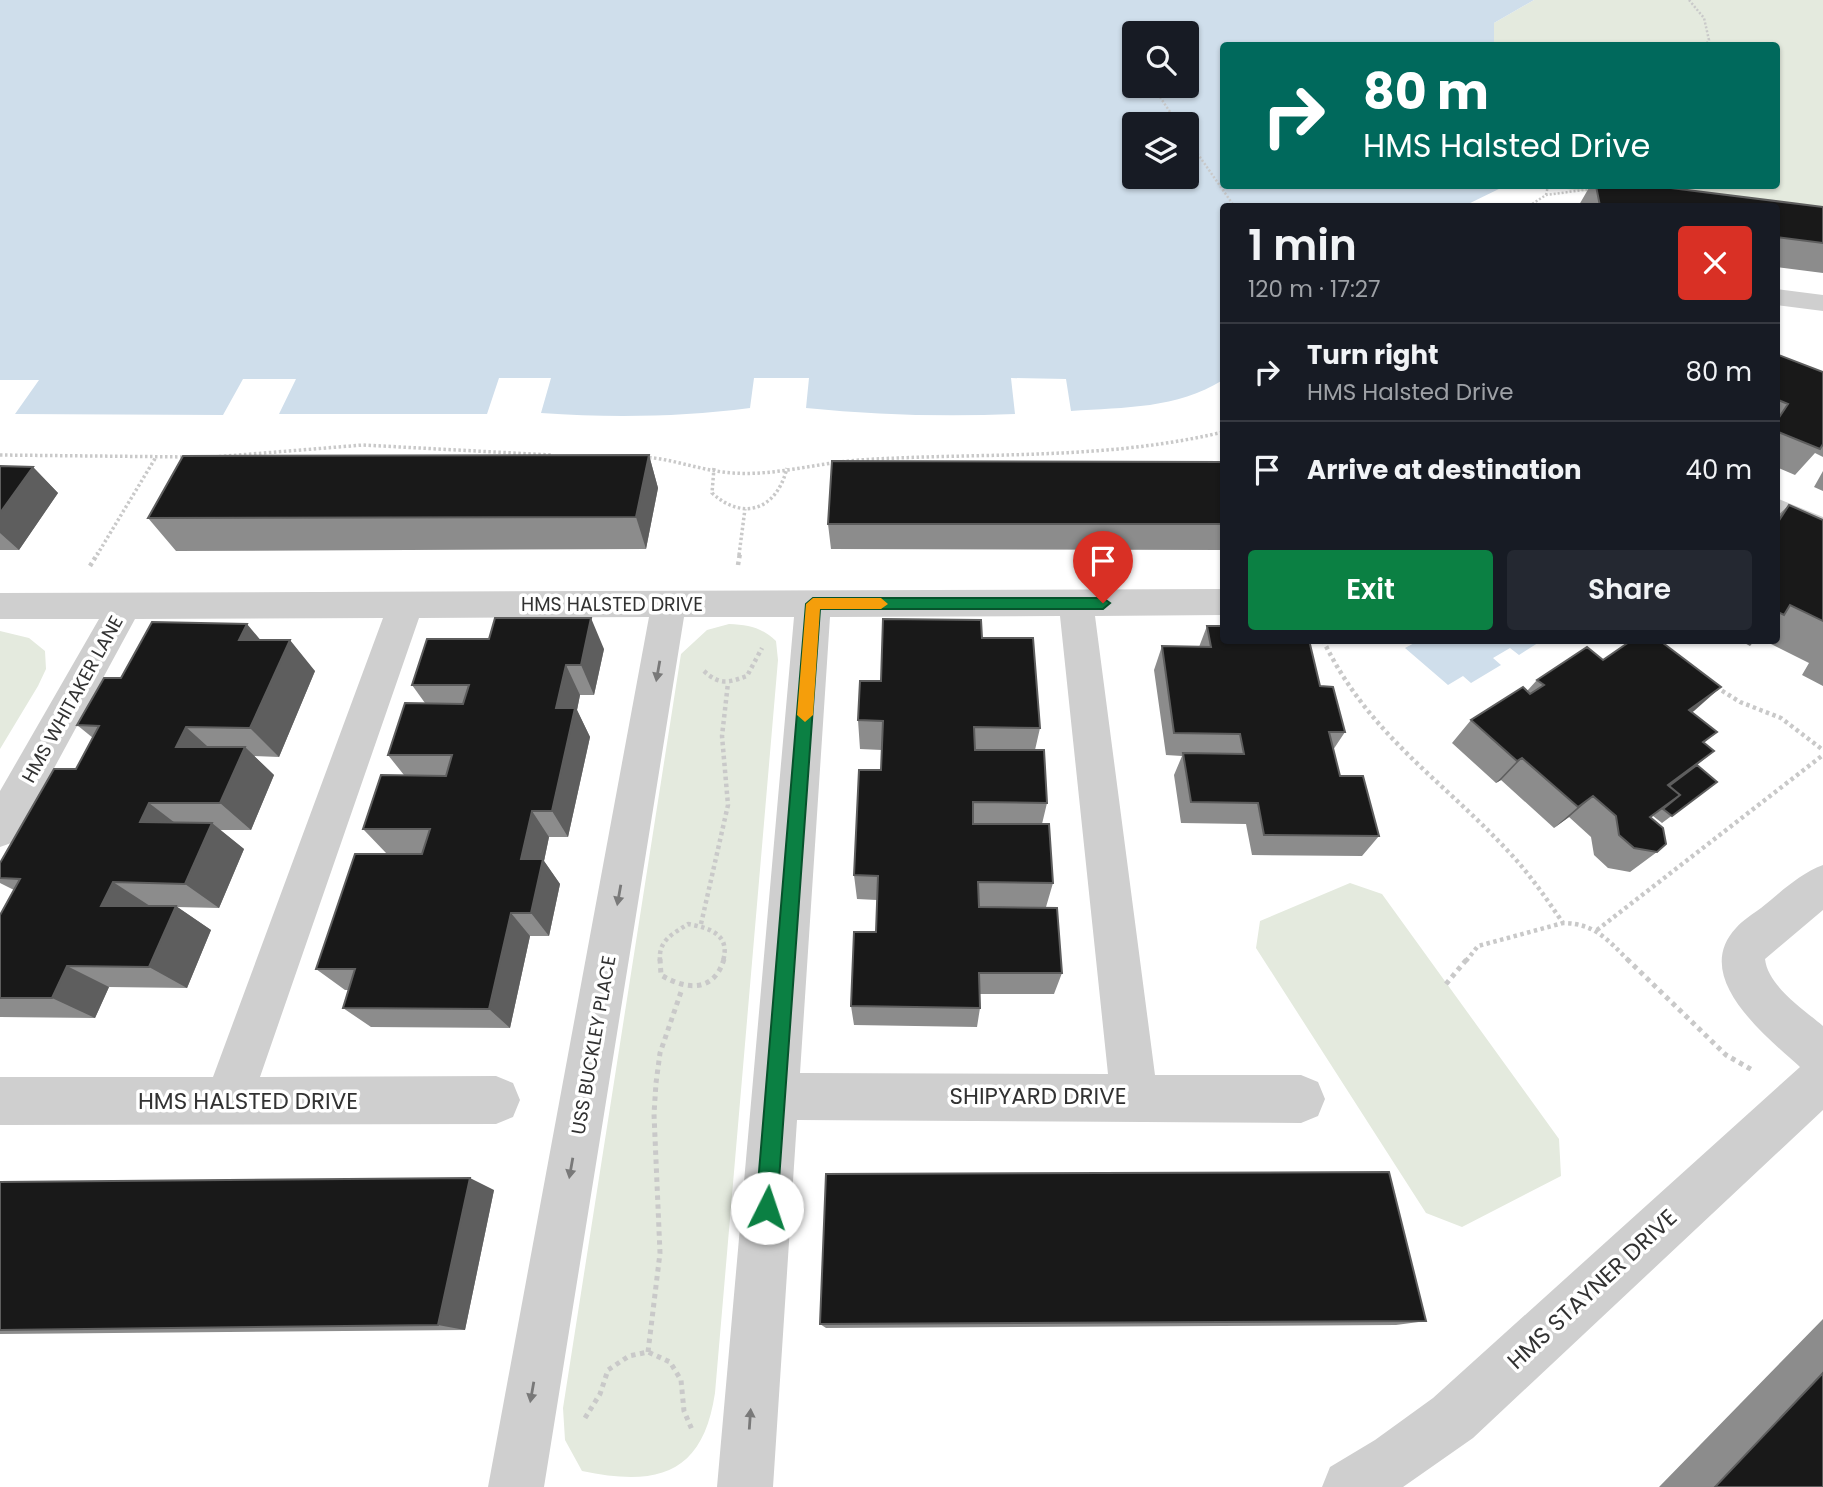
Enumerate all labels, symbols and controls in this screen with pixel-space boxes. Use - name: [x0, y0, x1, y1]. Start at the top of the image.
- map controls: [1122, 21, 1199, 189]
- button: search: [1122, 21, 1199, 98]
- text: 80 m: [1363, 58, 1489, 126]
- icon: right: [1248, 70, 1339, 161]
- button: layers: [1122, 112, 1199, 189]
- text: HMS Halsted Drive: [1363, 123, 1650, 168]
- text: 1 min: [1248, 216, 1357, 275]
- button: close: [1678, 226, 1752, 300]
- text: 120 m · 17:27: [1248, 273, 1381, 305]
- text: Turn right: [1307, 337, 1439, 373]
- icon: right: [1248, 353, 1286, 391]
- text: 80 m: [1686, 354, 1752, 390]
- text: HMS Halsted Drive: [1307, 376, 1513, 408]
- icon: arrive: [1248, 451, 1286, 489]
- text: Arrive at destination: [1307, 452, 1582, 488]
- text: 40 m: [1686, 452, 1752, 488]
- pin: [1073, 531, 1133, 603]
- icon: arrive: [1084, 542, 1122, 580]
- button: Exit: [1248, 550, 1493, 630]
- button: Share: [1507, 550, 1752, 630]
- street label: HMS HALSTED DRIVE: [521, 591, 703, 618]
- street label: HMS WHITAKER LANE: [15, 611, 130, 788]
- one-way arrow: [652, 660, 663, 682]
- one-way arrow: [613, 884, 624, 906]
- street label: USS BUCKLEY PLACE: [564, 953, 623, 1137]
- street label: SHIPYARD DRIVE: [950, 1080, 1126, 1112]
- street label: HMS HALSTED DRIVE: [138, 1085, 358, 1117]
- one-way arrow: [565, 1157, 576, 1179]
- position arrow: [730, 1171, 804, 1245]
- street label: HMS STAYNER DRIVE: [1500, 1202, 1684, 1376]
- one-way arrow: [526, 1381, 537, 1403]
- one-way arrow: [745, 1408, 756, 1430]

